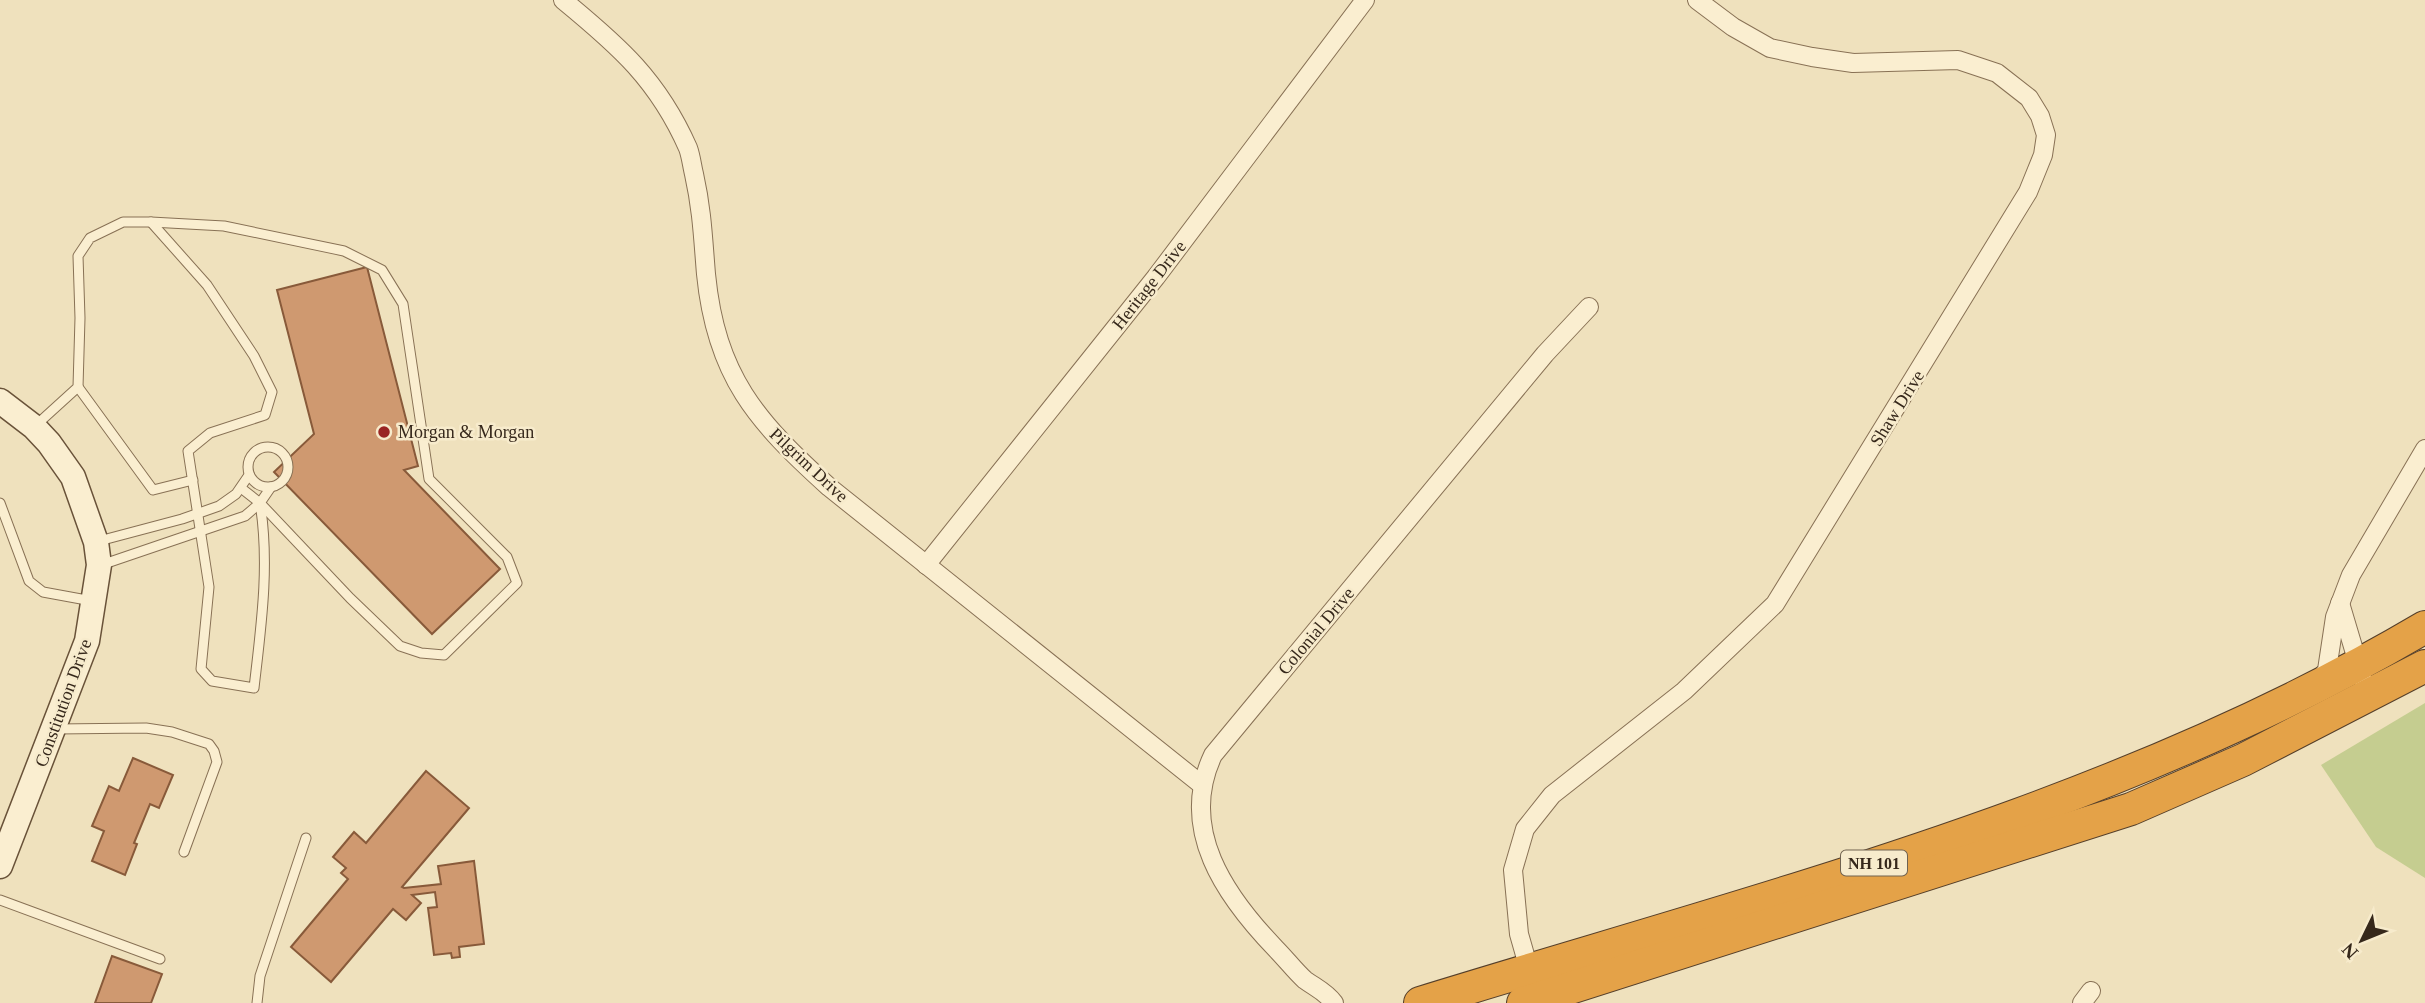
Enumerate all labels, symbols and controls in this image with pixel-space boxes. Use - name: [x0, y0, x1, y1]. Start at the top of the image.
- street label: Heritage Drive: [1108, 237, 1190, 333]
- street label: Shaw Drive: [1866, 366, 1928, 450]
- place label: Morgan & Morgan: [398, 422, 534, 442]
- marker: Morgan & Morgan: [376, 424, 392, 440]
- street label: Pilgrim Drive: [766, 424, 852, 506]
- street label: Colonial Drive: [1274, 583, 1358, 679]
- street label: Constitution Drive: [31, 636, 95, 770]
- road number: NH 101: [1841, 850, 1907, 876]
- north arrow: [2327, 905, 2397, 975]
- text: N: [2337, 939, 2362, 963]

